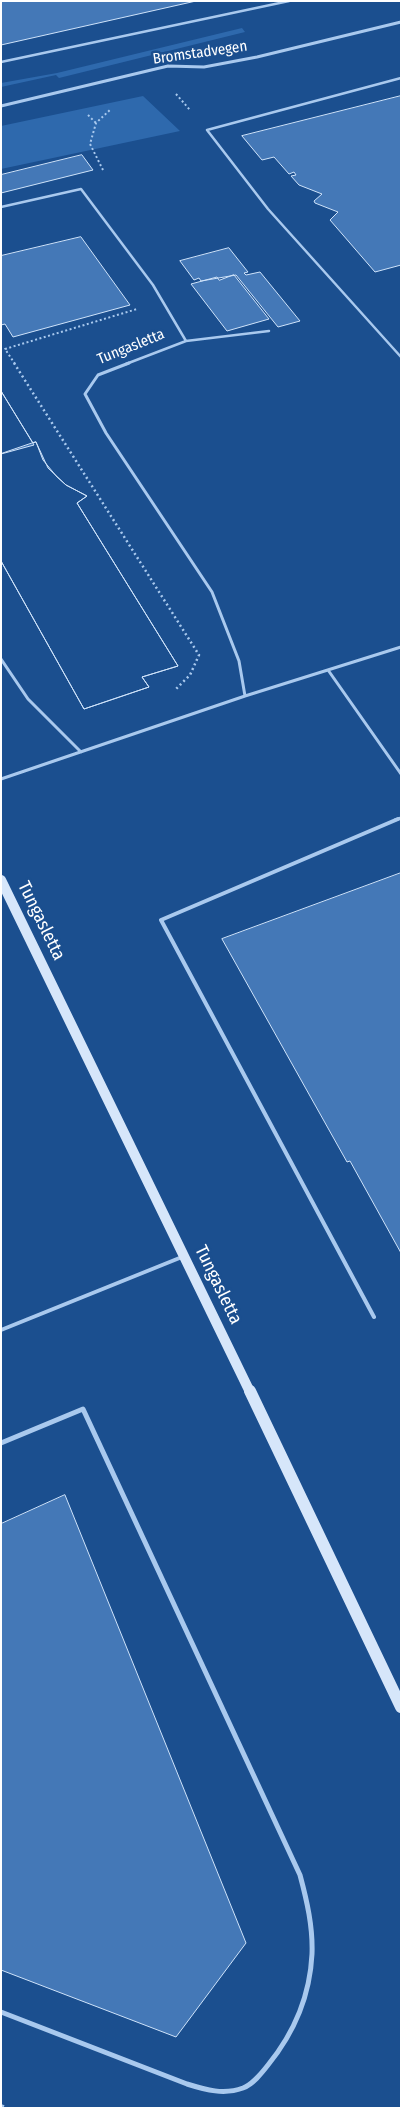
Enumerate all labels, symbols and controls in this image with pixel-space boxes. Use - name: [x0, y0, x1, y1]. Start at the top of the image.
- street label: Bromstadvegen: [152, 37, 248, 69]
- street label: Tungasletta: [95, 325, 167, 369]
- street label: Tungasletta: [13, 878, 69, 964]
- street label: Tungasletta: [190, 1242, 246, 1328]

